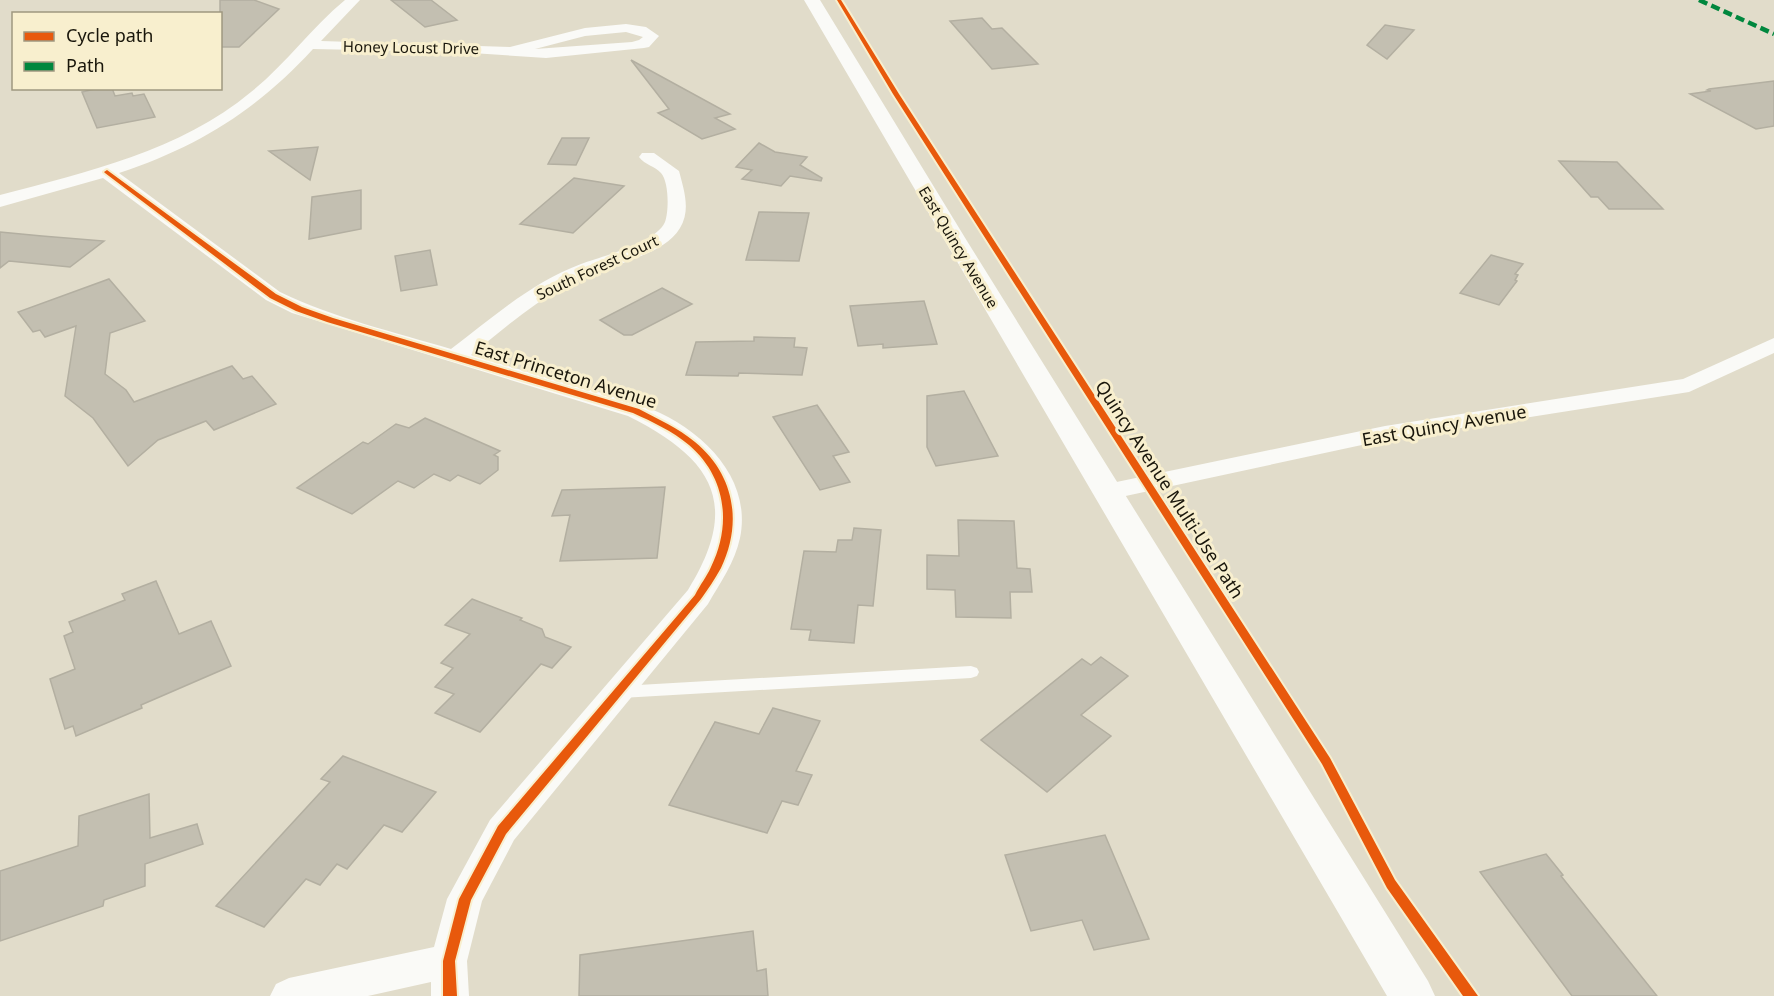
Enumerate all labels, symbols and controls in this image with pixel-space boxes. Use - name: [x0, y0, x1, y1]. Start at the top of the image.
- legend: [12, 12, 222, 90]
- text: Cycle path: [66, 23, 153, 47]
- street label: Honey Locust Drive: [343, 36, 479, 58]
- text: Path: [66, 53, 105, 77]
- street label: East Quincy Avenue: [915, 182, 1003, 312]
- street label: South Forest Court: [533, 230, 662, 304]
- street label: East Princeton Avenue: [472, 335, 660, 413]
- street label: Quincy Avenue Multi-Use Path: [1090, 375, 1250, 603]
- street label: East Quincy Avenue: [1360, 399, 1528, 451]

